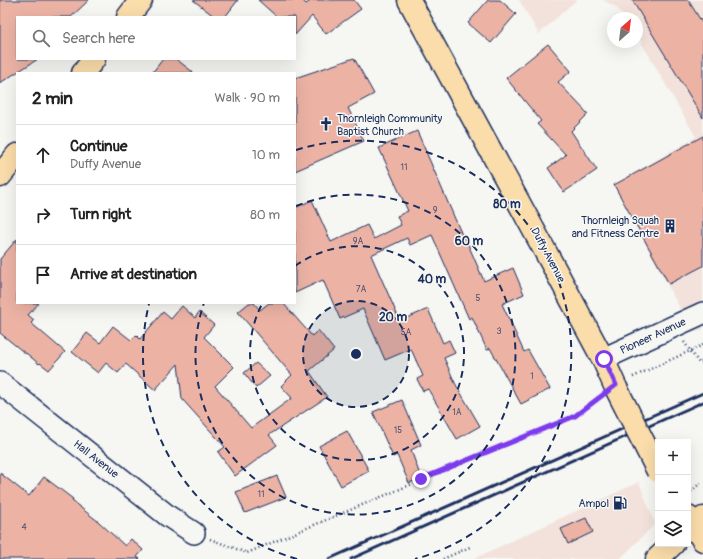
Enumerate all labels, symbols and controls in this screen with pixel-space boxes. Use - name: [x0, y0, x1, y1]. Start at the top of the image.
- north arrow: [607, 12, 643, 48]
- search box: [16, 16, 296, 60]
- icon: search: [30, 27, 52, 49]
- text: Search here: [62, 29, 135, 48]
- text: 2 min: [32, 88, 73, 109]
- text: Walk · 90 m: [215, 90, 280, 106]
- place label: Thornleigh Community Baptist Church: [337, 112, 443, 138]
- church icon: Thornleigh Community Baptist Church: [318, 116, 334, 132]
- text: Continue: [70, 137, 128, 156]
- icon: ahead: [32, 144, 54, 166]
- text: 10 m: [252, 147, 280, 163]
- text: Duffy Avenue: [70, 156, 141, 172]
- house number: 11: [400, 162, 408, 173]
- text: 80 m: [493, 197, 521, 212]
- icon: right: [32, 204, 54, 226]
- text: Turn right: [70, 205, 131, 224]
- house number: 9: [433, 205, 438, 216]
- text: 80 m: [250, 207, 280, 223]
- place label: Thornleigh Squah and Fitness Centre: [572, 214, 660, 240]
- building icon: Thornleigh Squah and Fitness Centre: [662, 218, 678, 234]
- street label: Duffy Avenue: [528, 225, 568, 285]
- text: 60 m: [455, 234, 484, 249]
- house number: 9A: [353, 236, 363, 247]
- icon: arrive: [32, 264, 54, 286]
- text: Arrive at destination: [70, 265, 197, 284]
- text: 40 m: [417, 272, 447, 287]
- house number: 7A: [356, 284, 366, 295]
- house number: 5: [476, 293, 481, 304]
- text: 20 m: [379, 310, 407, 325]
- street label: Pioneer Avenue: [618, 315, 688, 357]
- house number: 3: [496, 326, 502, 337]
- house number: 5A: [401, 327, 412, 338]
- centre of rings: [349, 347, 363, 361]
- route start: [595, 350, 613, 368]
- house number: 1: [530, 371, 534, 382]
- house number: 1A: [452, 407, 462, 418]
- house number: 15: [394, 425, 402, 436]
- street label: Hall Avenue: [71, 437, 122, 481]
- map controls: [655, 439, 691, 547]
- button: +: [655, 439, 691, 475]
- route end: [412, 470, 430, 488]
- button: −: [655, 475, 691, 511]
- house number: 11: [257, 489, 265, 500]
- fuel station icon: Ampol: [612, 495, 628, 511]
- place label: Ampol: [579, 497, 609, 510]
- button: layers: [655, 511, 691, 547]
- house number: 4: [21, 522, 27, 533]

